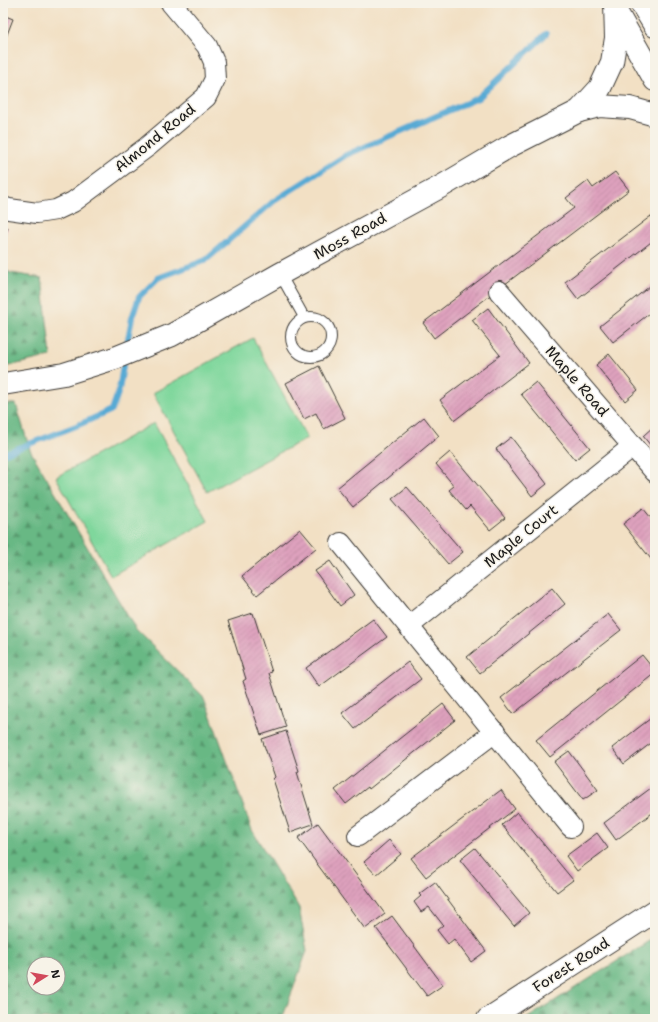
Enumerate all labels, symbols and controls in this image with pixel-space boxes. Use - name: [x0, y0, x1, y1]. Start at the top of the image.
- street label: Almond Road: [110, 99, 200, 177]
- street label: Moss Road: [310, 208, 390, 264]
- street label: Maple Road: [541, 341, 614, 421]
- street label: Maple Court: [480, 500, 562, 572]
- street label: Forest Road: [529, 932, 614, 997]
- north arrow: [26, 956, 66, 996]
- text: N: [47, 968, 64, 980]

